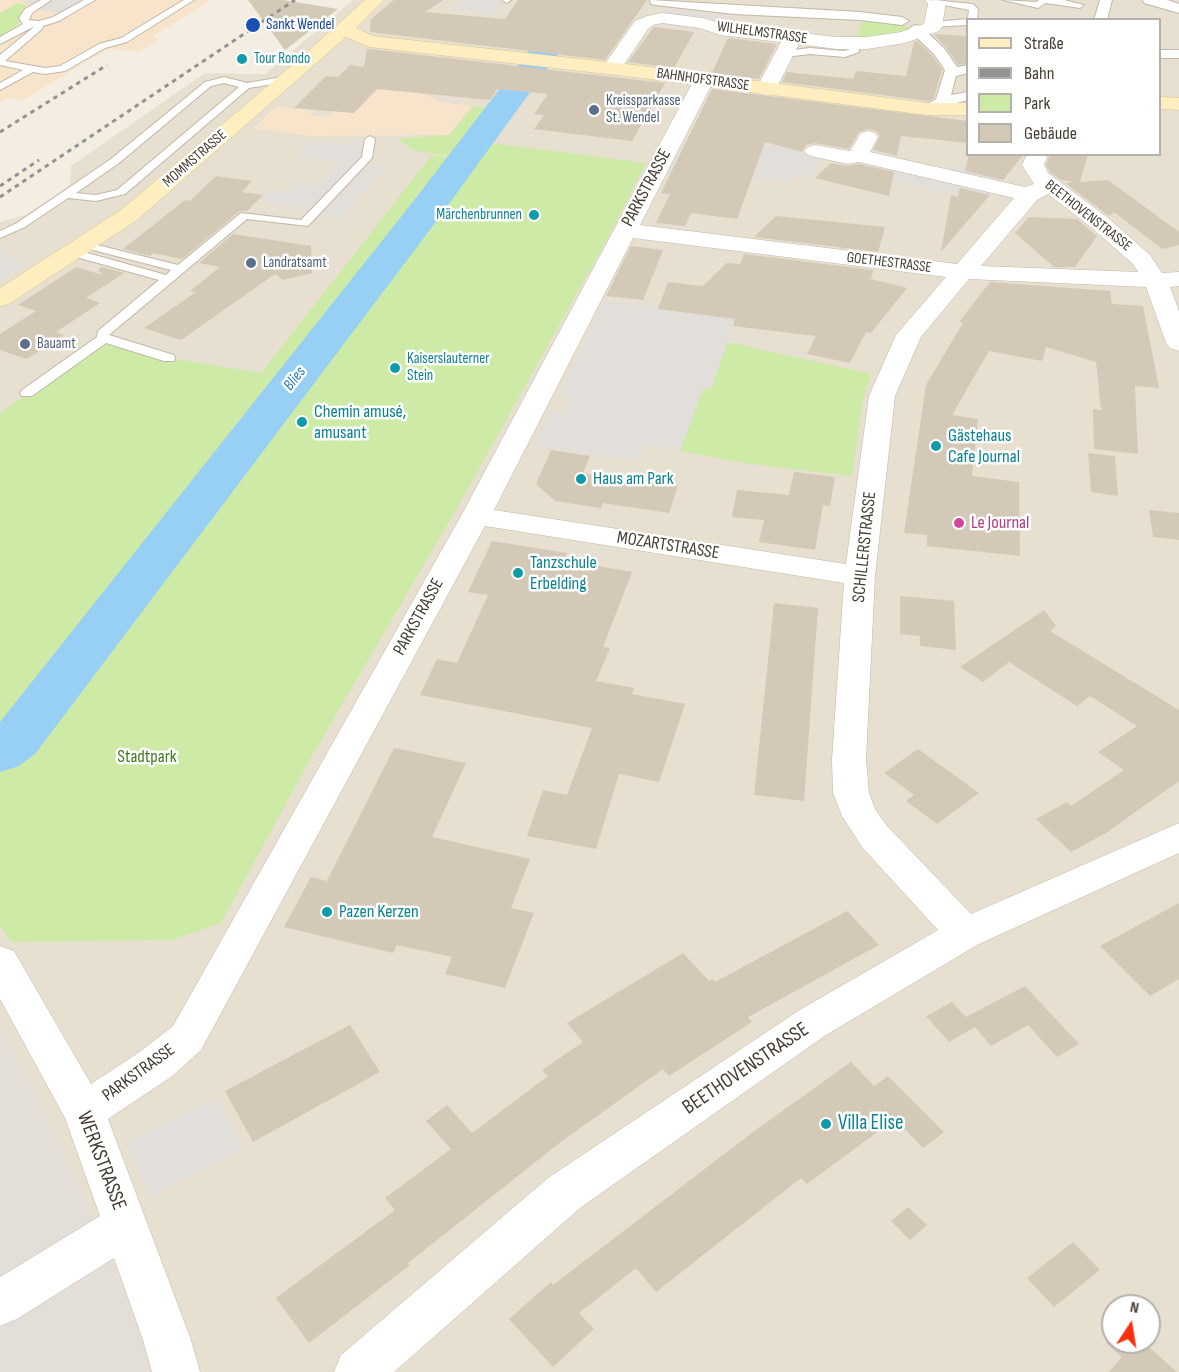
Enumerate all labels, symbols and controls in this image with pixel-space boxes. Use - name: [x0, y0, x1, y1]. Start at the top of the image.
- marker: Sankt Wendel: [244, 16, 262, 34]
- place label: Sankt Wendel: [266, 16, 334, 34]
- street label: WILHELMSTRASSE: [716, 18, 808, 48]
- legend: [966, 18, 1161, 156]
- text: Straße: [1024, 33, 1064, 54]
- place label: Tour Rondo: [254, 50, 310, 68]
- marker: Tour Rondo: [235, 52, 249, 66]
- text: Bahn: [1024, 63, 1054, 84]
- street label: BAHNHOFSTRASSE: [656, 65, 750, 95]
- place label: Kreissparkasse St. Wendel: [606, 92, 681, 127]
- text: Park: [1024, 93, 1050, 114]
- marker: Kreissparkasse St. Wendel: [587, 103, 601, 117]
- text: Gebäude: [1024, 123, 1077, 144]
- street label: MOMMSTRASSE: [159, 126, 231, 192]
- street label: PARKSTRASSE: [618, 146, 676, 230]
- street label: BEETHOVENSTRASSE: [1041, 177, 1135, 255]
- place label: Märchenbrunnen: [436, 206, 522, 224]
- marker: Märchenbrunnen: [527, 208, 541, 222]
- street label: GOETHESTRASSE: [846, 249, 932, 277]
- place label: Landratsamt: [263, 254, 327, 272]
- marker: Landratsamt: [244, 256, 258, 270]
- place label: Bauamt: [37, 335, 76, 353]
- marker: Bauamt: [18, 337, 32, 351]
- place label: Kaiserslauterner Stein: [407, 350, 490, 385]
- marker: Kaiserslauterner Stein: [388, 361, 402, 375]
- water label: Blies: [280, 363, 310, 395]
- place label: Chemin amusé, amusant: [314, 401, 406, 444]
- marker: Chemin amusé, amusant: [295, 415, 309, 429]
- place label: Gästehaus Cafe Journal: [948, 425, 1020, 468]
- marker: Gästehaus Cafe Journal: [929, 439, 943, 453]
- place label: Haus am Park: [593, 468, 674, 490]
- marker: Haus am Park: [574, 472, 588, 486]
- street label: SCHILLERSTRASSE: [848, 490, 882, 604]
- place label: Le Journal: [971, 512, 1029, 534]
- marker: Le Journal: [952, 516, 966, 530]
- street label: MOZARTSTRASSE: [615, 527, 721, 565]
- place label: Tanzschule Erbelding: [530, 552, 597, 594]
- marker: Tanzschule Erbelding: [511, 566, 525, 580]
- street label: PARKSTRASSE: [389, 575, 449, 659]
- park label: Stadtpark: [117, 746, 177, 768]
- place label: Pazen Kerzen: [339, 901, 419, 923]
- marker: Pazen Kerzen: [320, 905, 334, 919]
- street label: BEETHOVENSTRASSE: [678, 1017, 814, 1121]
- street label: PARKSTRASSE: [98, 1039, 180, 1107]
- street label: WERKSTRASSE: [71, 1108, 131, 1214]
- place label: Villa Elise: [838, 1111, 903, 1137]
- marker: Villa Elise: [819, 1117, 833, 1131]
- north arrow: [1101, 1294, 1161, 1354]
- text: N: [1128, 1298, 1141, 1318]

